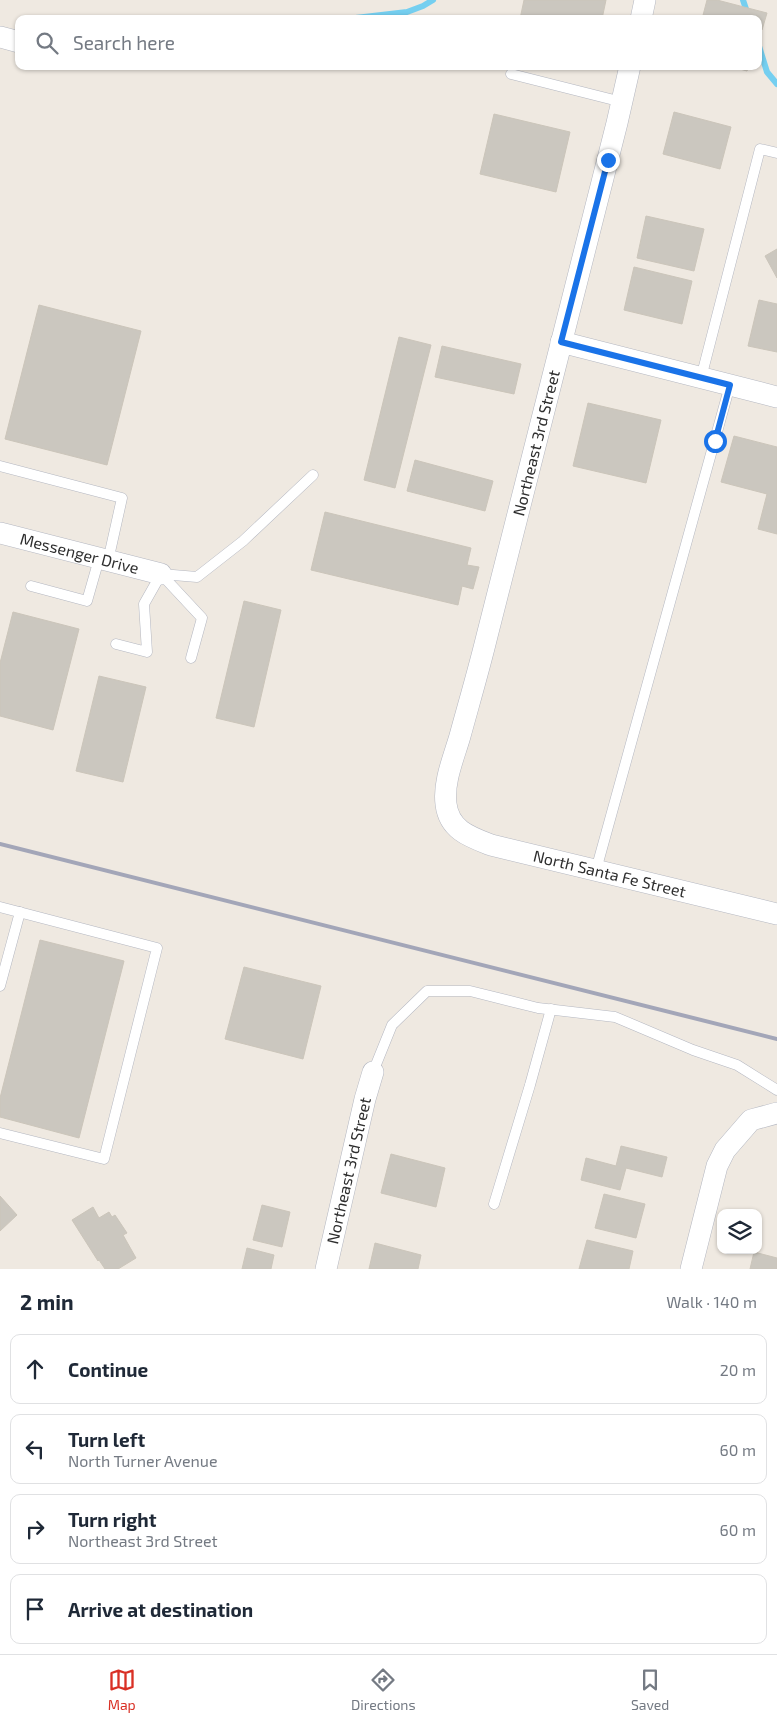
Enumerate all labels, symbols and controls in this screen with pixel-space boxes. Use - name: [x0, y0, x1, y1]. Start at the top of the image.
- search box: [15, 15, 762, 70]
- icon: search: [33, 29, 61, 57]
- text: Search here: [73, 31, 175, 54]
- route end: [597, 149, 620, 172]
- street label: Northeast 3rd Street: [508, 368, 563, 518]
- route start: [704, 430, 727, 453]
- street label: Messenger Drive: [18, 528, 141, 577]
- street label: North Santa Fe Street: [531, 846, 688, 901]
- street label: Northeast 3rd Street: [322, 1095, 374, 1246]
- map controls: [717, 1209, 762, 1254]
- button: layers: [717, 1209, 762, 1254]
- text: 2 min: [20, 1289, 74, 1314]
- text: Walk · 140 m: [666, 1292, 757, 1311]
- icon: ahead: [21, 1355, 49, 1383]
- text: Continue: [68, 1358, 148, 1381]
- text: 20 m: [720, 1360, 756, 1379]
- text: Turn left: [68, 1428, 145, 1451]
- icon: left: [21, 1435, 49, 1463]
- text: 60 m: [720, 1440, 756, 1459]
- text: North Turner Avenue: [68, 1451, 218, 1470]
- text: Turn right: [68, 1508, 156, 1531]
- icon: right: [21, 1515, 49, 1543]
- text: 60 m: [720, 1520, 756, 1539]
- text: Northeast 3rd Street: [68, 1531, 218, 1550]
- icon: arrive: [21, 1595, 49, 1623]
- text: Arrive at destination: [68, 1598, 253, 1621]
- tab: Map: [108, 1666, 136, 1713]
- tab: Directions: [351, 1666, 416, 1713]
- tab: Saved: [631, 1666, 669, 1713]

